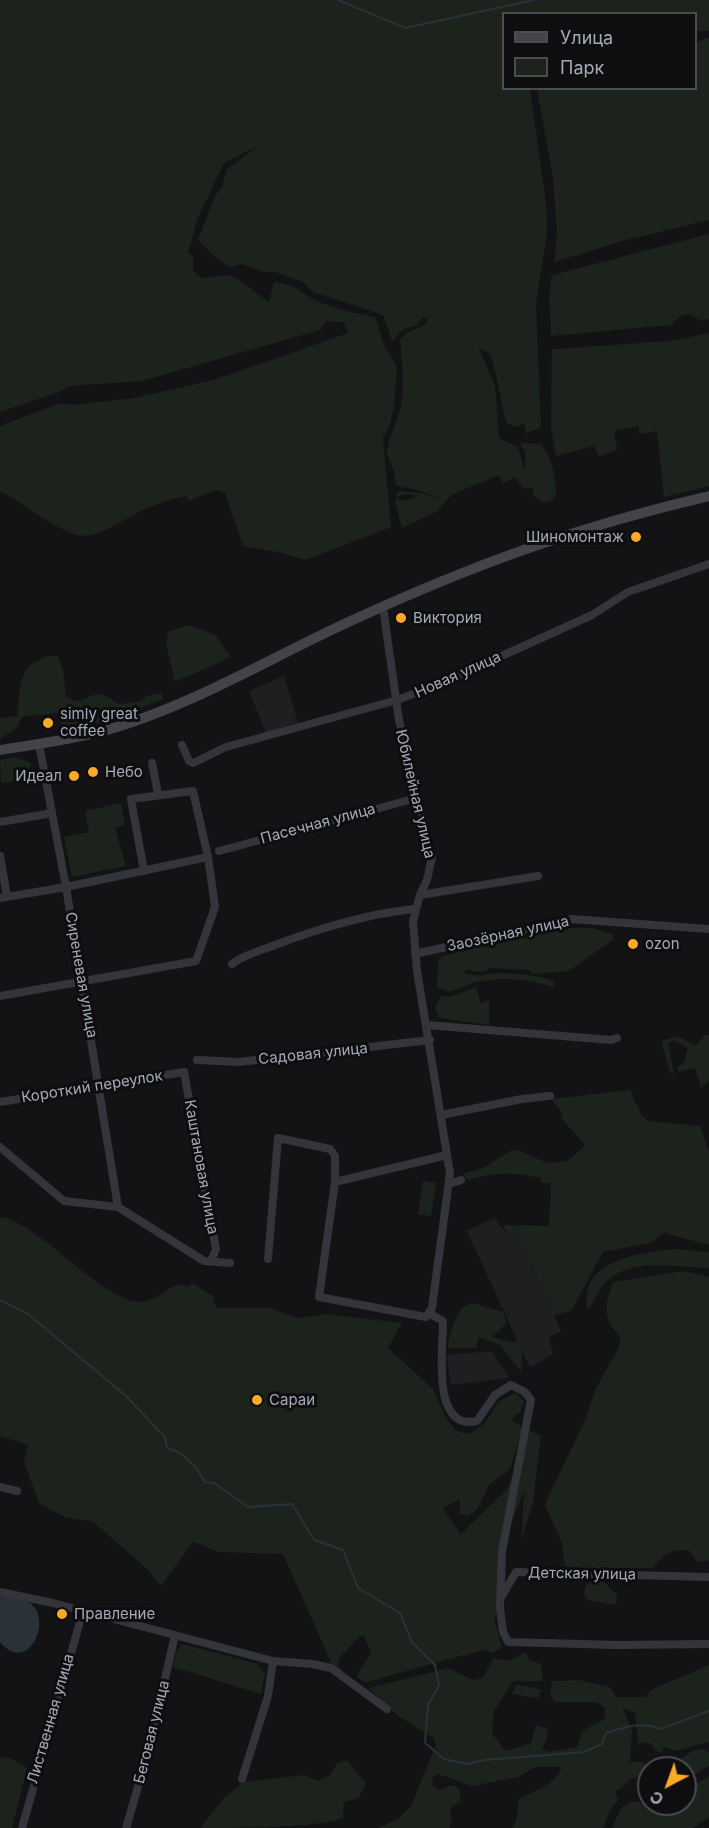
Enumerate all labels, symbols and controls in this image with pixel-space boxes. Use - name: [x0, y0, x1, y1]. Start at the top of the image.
- legend: [502, 12, 697, 90]
- text: Улица: [560, 27, 613, 48]
- text: Парк: [560, 57, 604, 78]
- place label: Шиномонтаж: [526, 528, 624, 546]
- marker: Шиномонтаж: [629, 530, 643, 544]
- place label: Виктория: [413, 609, 482, 627]
- marker: Виктория: [394, 611, 408, 625]
- street label: Новая улица: [412, 648, 504, 702]
- place label: simly great coffee: [60, 705, 138, 740]
- marker: simly great coffee: [41, 716, 55, 730]
- street label: Юбилейная улица: [391, 728, 439, 860]
- place label: Небо: [105, 763, 143, 781]
- marker: Небо: [86, 765, 100, 779]
- place label: Идеал: [15, 767, 62, 785]
- marker: Идеал: [67, 769, 81, 783]
- street label: Пасечная улица: [259, 800, 377, 848]
- street label: Сиреневая улица: [61, 911, 101, 1039]
- street label: Заозёрная улица: [445, 912, 571, 956]
- place label: ozon: [645, 935, 680, 953]
- marker: ozon: [626, 937, 640, 951]
- street label: Садовая улица: [257, 1039, 369, 1069]
- street label: Короткий переулок: [20, 1067, 164, 1107]
- street label: Каштановая улица: [180, 1098, 222, 1236]
- place label: Сараи: [269, 1391, 315, 1409]
- marker: Сараи: [250, 1393, 264, 1407]
- street label: Детская улица: [528, 1564, 636, 1584]
- place label: Правление: [74, 1605, 155, 1623]
- marker: Правление: [55, 1607, 69, 1621]
- street label: Лиственная улица: [24, 1652, 78, 1786]
- street label: Беговая улица: [130, 1679, 174, 1785]
- north arrow: [637, 1756, 697, 1816]
- text: С: [645, 1787, 668, 1810]

